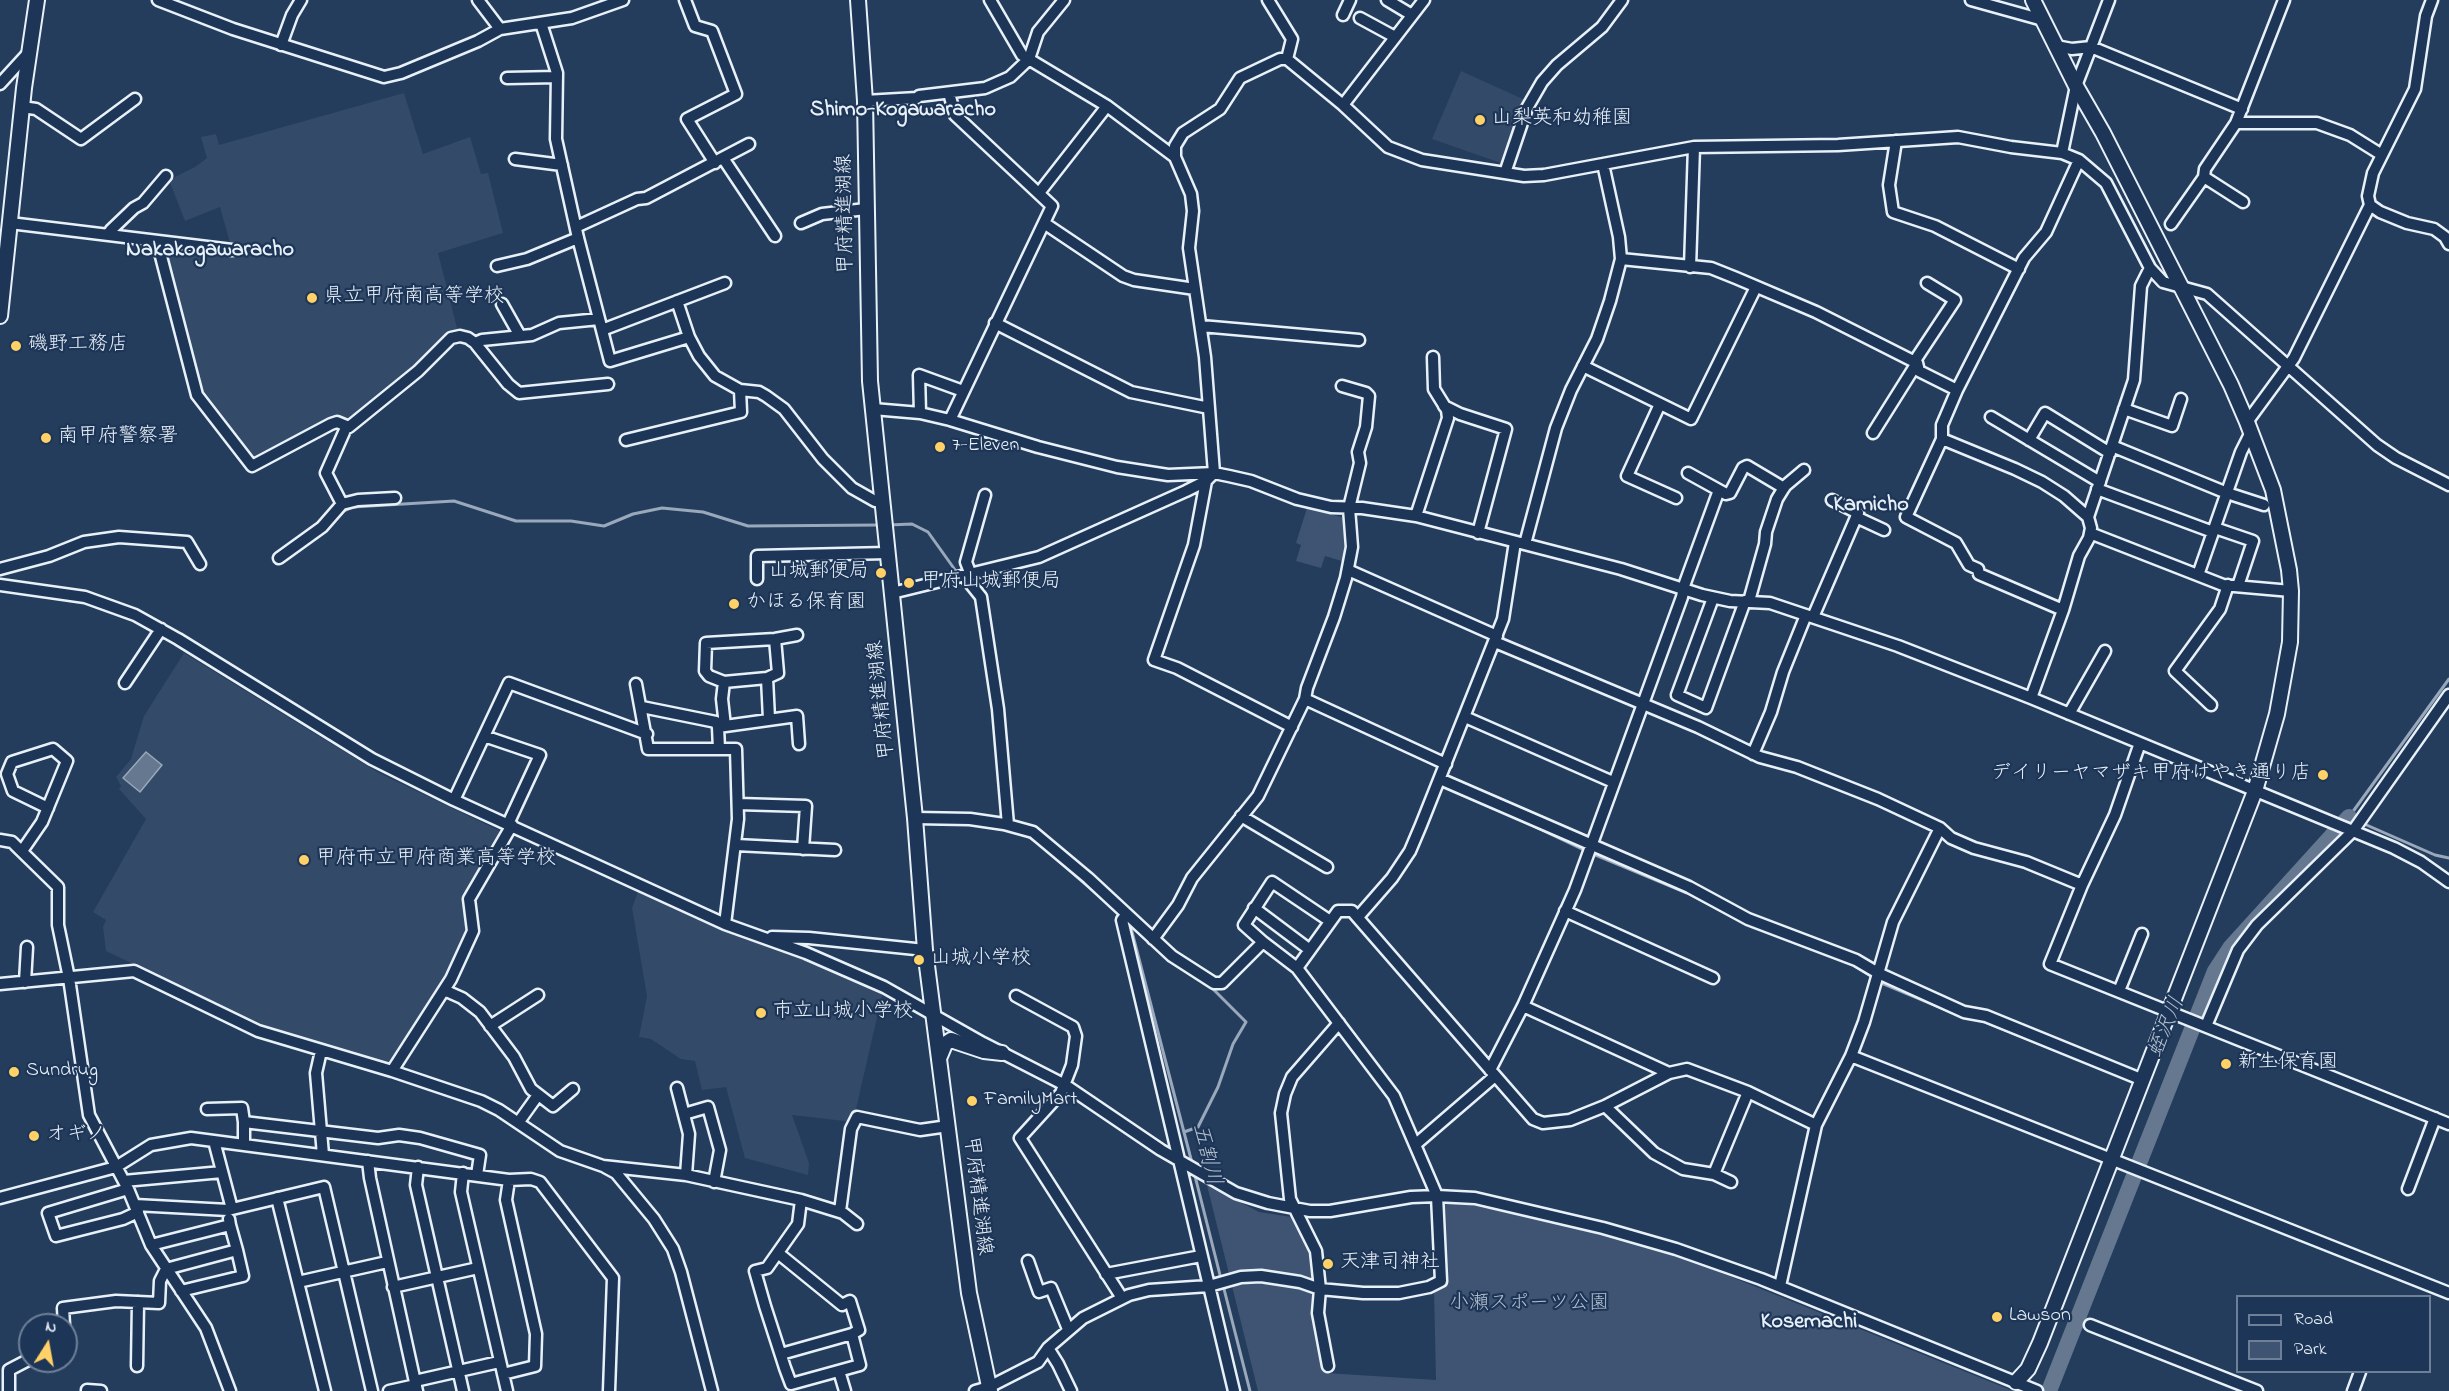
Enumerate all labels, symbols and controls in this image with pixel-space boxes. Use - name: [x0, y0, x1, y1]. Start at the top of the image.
- district label: Shimo-Kogawaracho: [810, 98, 996, 124]
- place label: 山梨英和幼稚園: [1492, 108, 1632, 132]
- marker: 山梨英和幼稚園: [1473, 113, 1487, 127]
- street label: 甲府精進湖線: [834, 154, 860, 274]
- district label: Nakakogawaracho: [126, 238, 294, 264]
- place label: 県立甲府南高等学校: [324, 286, 504, 310]
- marker: 県立甲府南高等学校: [305, 291, 319, 305]
- place label: 磯野工務店: [28, 334, 128, 358]
- marker: 磯野工務店: [9, 339, 23, 353]
- place label: 南甲府警察署: [58, 426, 178, 450]
- marker: 南甲府警察署: [39, 431, 53, 445]
- place label: 7-Eleven: [952, 435, 1019, 459]
- marker: 7-Eleven: [933, 440, 947, 454]
- district label: Kamicho: [1833, 493, 1909, 519]
- place label: 山城郵便局: [769, 561, 869, 585]
- marker: 山城郵便局: [874, 566, 888, 580]
- place label: 甲府山城郵便局: [921, 571, 1061, 595]
- marker: 甲府山城郵便局: [902, 576, 916, 590]
- place label: かほる保育園: [746, 592, 866, 616]
- marker: かほる保育園: [727, 597, 741, 611]
- street label: 甲府精進湖線: [865, 639, 901, 761]
- place label: デイリーヤマザキ甲府けやき通り店: [1991, 763, 2311, 787]
- marker: デイリーヤマザキ甲府けやき通り店: [2316, 768, 2330, 782]
- place label: 甲府市立甲府商業高等学校: [316, 848, 556, 872]
- marker: 甲府市立甲府商業高等学校: [297, 853, 311, 867]
- place label: 山城小学校: [931, 948, 1031, 972]
- marker: 山城小学校: [912, 953, 926, 967]
- water label: 蛭沢川: [2145, 994, 2191, 1062]
- place label: 市立山城小学校: [773, 1001, 913, 1025]
- marker: 市立山城小学校: [754, 1006, 768, 1020]
- place label: 新生保育園: [2238, 1052, 2338, 1076]
- marker: 新生保育園: [2219, 1057, 2233, 1071]
- place label: Sundrug: [26, 1060, 98, 1084]
- marker: Sundrug: [7, 1065, 21, 1079]
- place label: FamilyMart: [984, 1089, 1077, 1113]
- marker: FamilyMart: [965, 1094, 979, 1108]
- water label: 五割川: [1185, 1121, 1225, 1189]
- place label: オギノ: [46, 1124, 106, 1148]
- marker: オギノ: [27, 1129, 41, 1143]
- street label: 甲府精進湖線: [957, 1135, 995, 1257]
- place label: 天津司神社: [1340, 1252, 1440, 1276]
- marker: 天津司神社: [1321, 1257, 1335, 1271]
- park label: 小瀬スポーツ公園: [1449, 1293, 1609, 1317]
- legend: [2236, 1295, 2431, 1373]
- place label: Lawson: [2009, 1305, 2071, 1329]
- text: Road: [2294, 1307, 2333, 1333]
- district label: Kosemachi: [1761, 1310, 1857, 1336]
- marker: Lawson: [1990, 1310, 2004, 1324]
- north arrow: [18, 1313, 78, 1373]
- text: N: [43, 1314, 59, 1340]
- text: Park: [2294, 1337, 2327, 1363]

